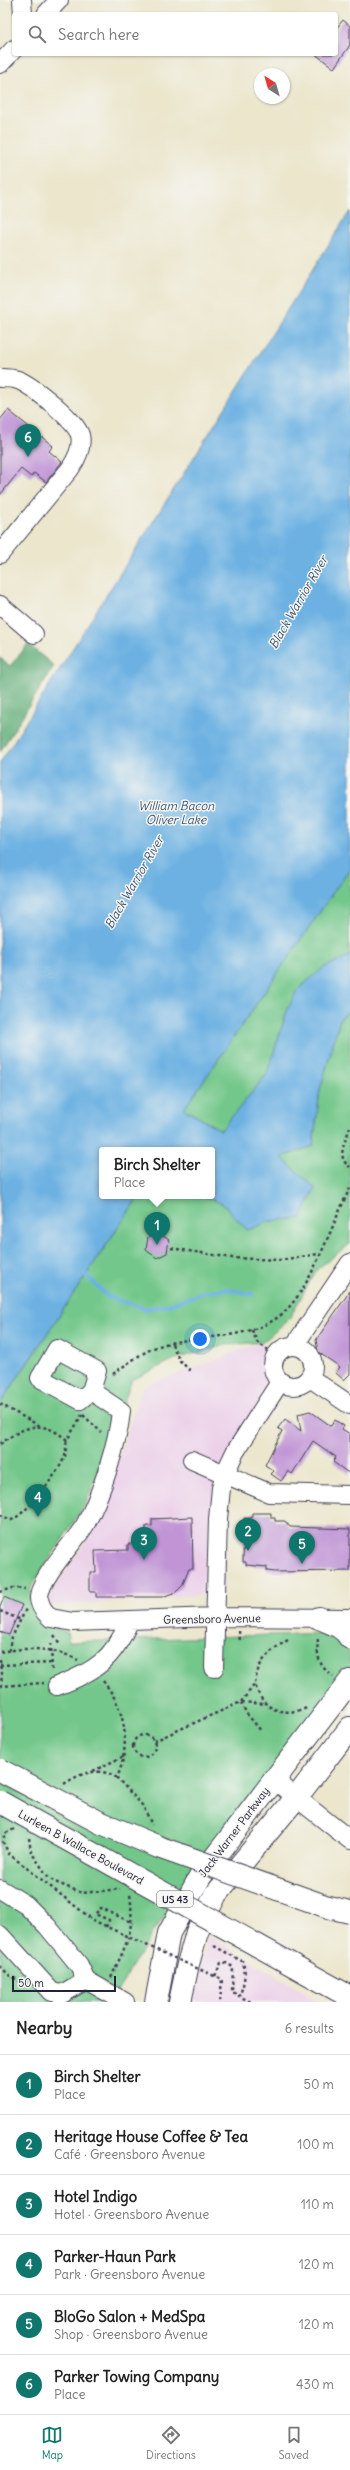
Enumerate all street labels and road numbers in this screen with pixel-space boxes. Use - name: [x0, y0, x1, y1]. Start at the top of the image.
- street label: Greensboro Avenue: [163, 1611, 261, 1627]
- street label: Jack Warner Parkway: [196, 1784, 272, 1880]
- street label: Lurleen B Wallace Boulevard: [16, 1807, 147, 1888]
- road number: US 43: [157, 1891, 193, 1907]

